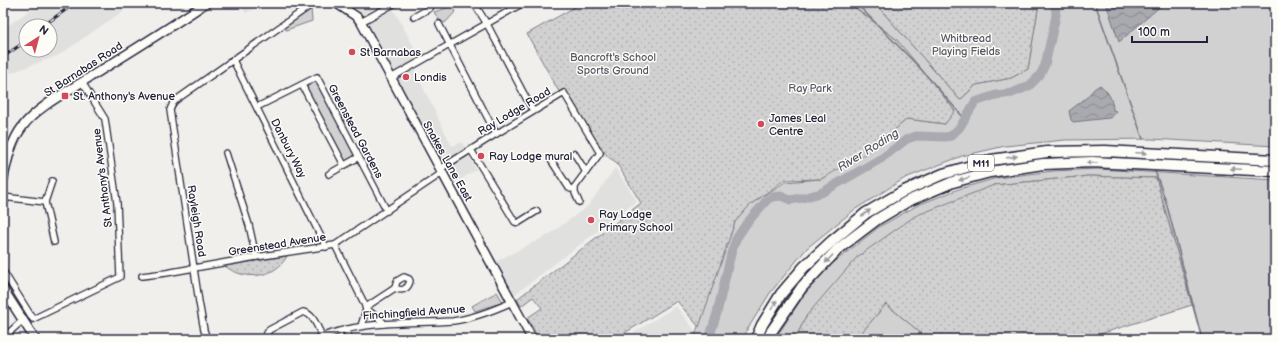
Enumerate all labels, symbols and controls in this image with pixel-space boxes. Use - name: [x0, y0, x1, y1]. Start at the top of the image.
- north arrow: [18, 18, 58, 58]
- scale bar: [1132, 18, 1207, 44]
- text: N: [36, 23, 51, 38]
- text: 100 m: [1138, 25, 1170, 40]
- park label: Whitbread Playing Fields: [932, 32, 1001, 58]
- street label: St Barnabas Road: [42, 39, 125, 100]
- place label: St Barnabas: [360, 46, 422, 59]
- marker: St Barnabas: [347, 47, 357, 57]
- park label: Bancroft's School Sports Ground: [570, 51, 656, 77]
- place label: Londis: [414, 71, 447, 84]
- marker: Londis: [401, 72, 411, 82]
- street label: Greenstead Gardens: [325, 82, 386, 181]
- park label: Ray Park: [788, 82, 832, 95]
- street label: Ray Lodge Road: [476, 85, 553, 138]
- place label: St. Anthony's Avenue: [73, 90, 175, 103]
- marker: St. Anthony's Avenue: [60, 91, 70, 101]
- place label: James Leal Centre: [769, 112, 826, 138]
- street label: Danbury Way: [268, 117, 309, 180]
- street label: Snakes Lane East: [420, 119, 475, 204]
- marker: James Leal Centre: [756, 119, 766, 129]
- water label: River Roding: [835, 126, 902, 175]
- street label: St Anthony's Avenue: [90, 127, 115, 228]
- place label: Ray Lodge mural: [489, 150, 572, 163]
- one-way arrow: [1135, 150, 1148, 156]
- marker: Ray Lodge mural: [476, 151, 486, 161]
- one-way arrow: [1006, 154, 1018, 160]
- road number: M11: [968, 155, 994, 171]
- one-way arrow: [1085, 160, 1098, 166]
- one-way arrow: [1230, 166, 1242, 173]
- one-way arrow: [958, 176, 970, 182]
- street label: Rayleigh Road: [184, 184, 209, 258]
- place label: Ray Lodge Primary School: [599, 208, 673, 234]
- one-way arrow: [860, 209, 871, 217]
- marker: Ray Lodge Primary School: [586, 215, 596, 225]
- street label: Greenstead Avenue: [227, 230, 327, 259]
- one-way arrow: [824, 254, 834, 264]
- one-way arrow: [771, 299, 778, 311]
- street label: Finchingfield Avenue: [362, 302, 466, 323]

